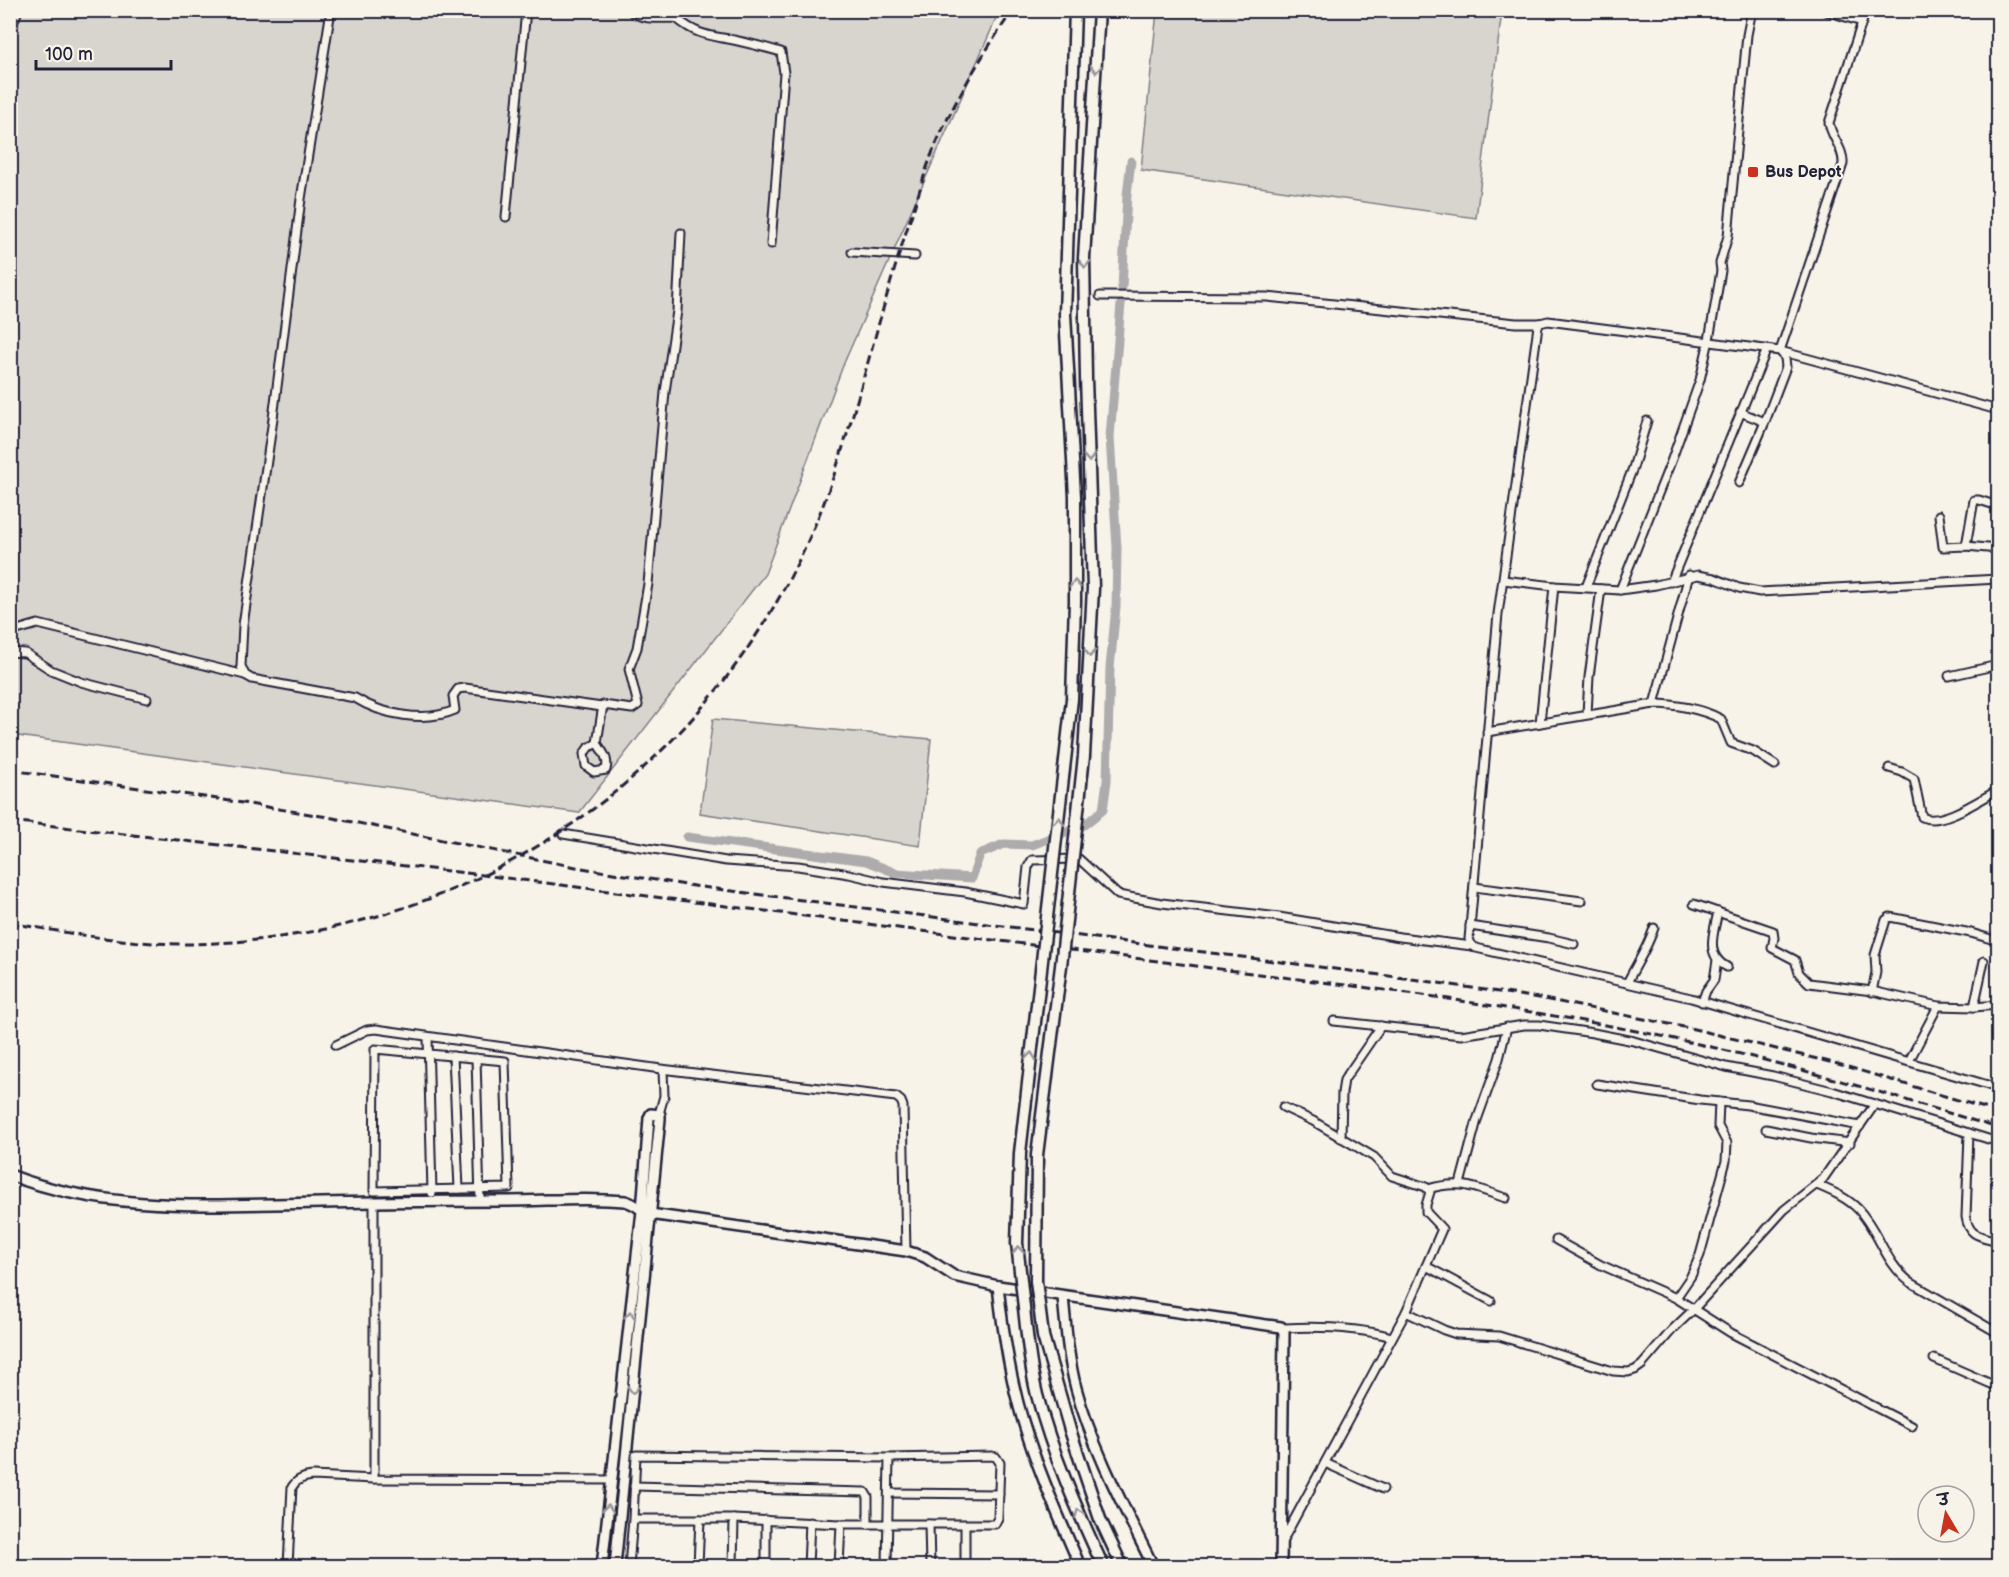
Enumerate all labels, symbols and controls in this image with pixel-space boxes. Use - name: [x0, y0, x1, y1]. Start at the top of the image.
- scale bar: [36, 33, 171, 71]
- text: 100 m: [45, 44, 93, 65]
- one-way arrow: [1090, 64, 1103, 73]
- place label: Bus Depot: [1765, 163, 1842, 182]
- marker: Bus Depot: [1746, 165, 1760, 179]
- one-way arrow: [1079, 259, 1091, 268]
- one-way arrow: [1082, 454, 1095, 463]
- one-way arrow: [1068, 580, 1081, 589]
- one-way arrow: [1083, 649, 1096, 658]
- one-way arrow: [1053, 816, 1065, 825]
- one-way arrow: [1025, 1052, 1037, 1061]
- one-way arrow: [1012, 1246, 1025, 1255]
- one-way arrow: [623, 1310, 636, 1319]
- one-way arrow: [627, 1385, 640, 1394]
- north arrow: [1916, 1484, 1976, 1544]
- text: उ: [1935, 1490, 1952, 1511]
- one-way arrow: [601, 1504, 614, 1513]
- one-way arrow: [1074, 1508, 1086, 1519]

